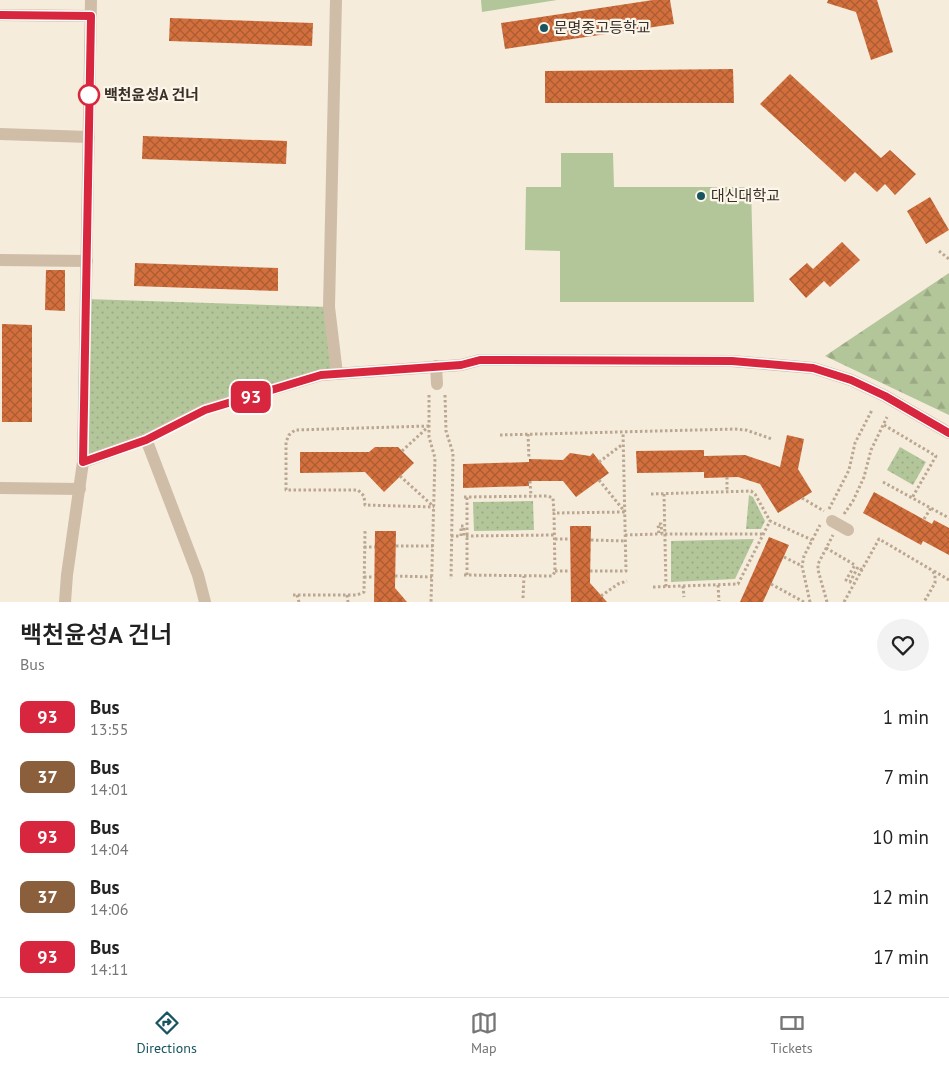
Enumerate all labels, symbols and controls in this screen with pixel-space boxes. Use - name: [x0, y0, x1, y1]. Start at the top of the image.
- place label: 문명중고등학교: [554, 18, 651, 37]
- marker: 문명중고등학교: [538, 22, 550, 34]
- marker: 백천윤성A 건너: [78, 84, 100, 106]
- place label: 백천윤성A 건너: [104, 85, 199, 104]
- place label: 대신대학교: [711, 186, 780, 205]
- marker: 대신대학교: [695, 190, 707, 202]
- line badge: 93: [228, 381, 274, 413]
- text: 93: [241, 385, 261, 408]
- text: 백천윤성A 건너: [20, 619, 172, 650]
- button: heart: [877, 619, 929, 671]
- text: Bus: [20, 654, 45, 674]
- text: Bus: [90, 695, 119, 719]
- text: 93: [37, 705, 58, 728]
- text: 1 min: [883, 705, 929, 729]
- text: 13:55: [90, 719, 128, 739]
- text: Bus: [90, 755, 119, 779]
- text: 37: [37, 765, 58, 788]
- text: 7 min: [884, 765, 929, 789]
- text: 14:01: [90, 779, 128, 799]
- text: Bus: [90, 815, 119, 839]
- text: 93: [37, 825, 58, 848]
- text: 10 min: [872, 825, 929, 849]
- text: 14:04: [90, 839, 128, 859]
- text: Bus: [90, 875, 119, 899]
- text: 37: [37, 885, 58, 908]
- text: 12 min: [872, 885, 929, 909]
- text: 14:06: [90, 899, 128, 919]
- text: Bus: [90, 935, 119, 959]
- text: 93: [37, 945, 58, 968]
- text: 17 min: [873, 945, 929, 969]
- text: 14:11: [90, 959, 128, 979]
- tab: Directions: [136, 1009, 197, 1057]
- tab: Map: [470, 1009, 498, 1057]
- tab: Tickets: [770, 1009, 813, 1057]

